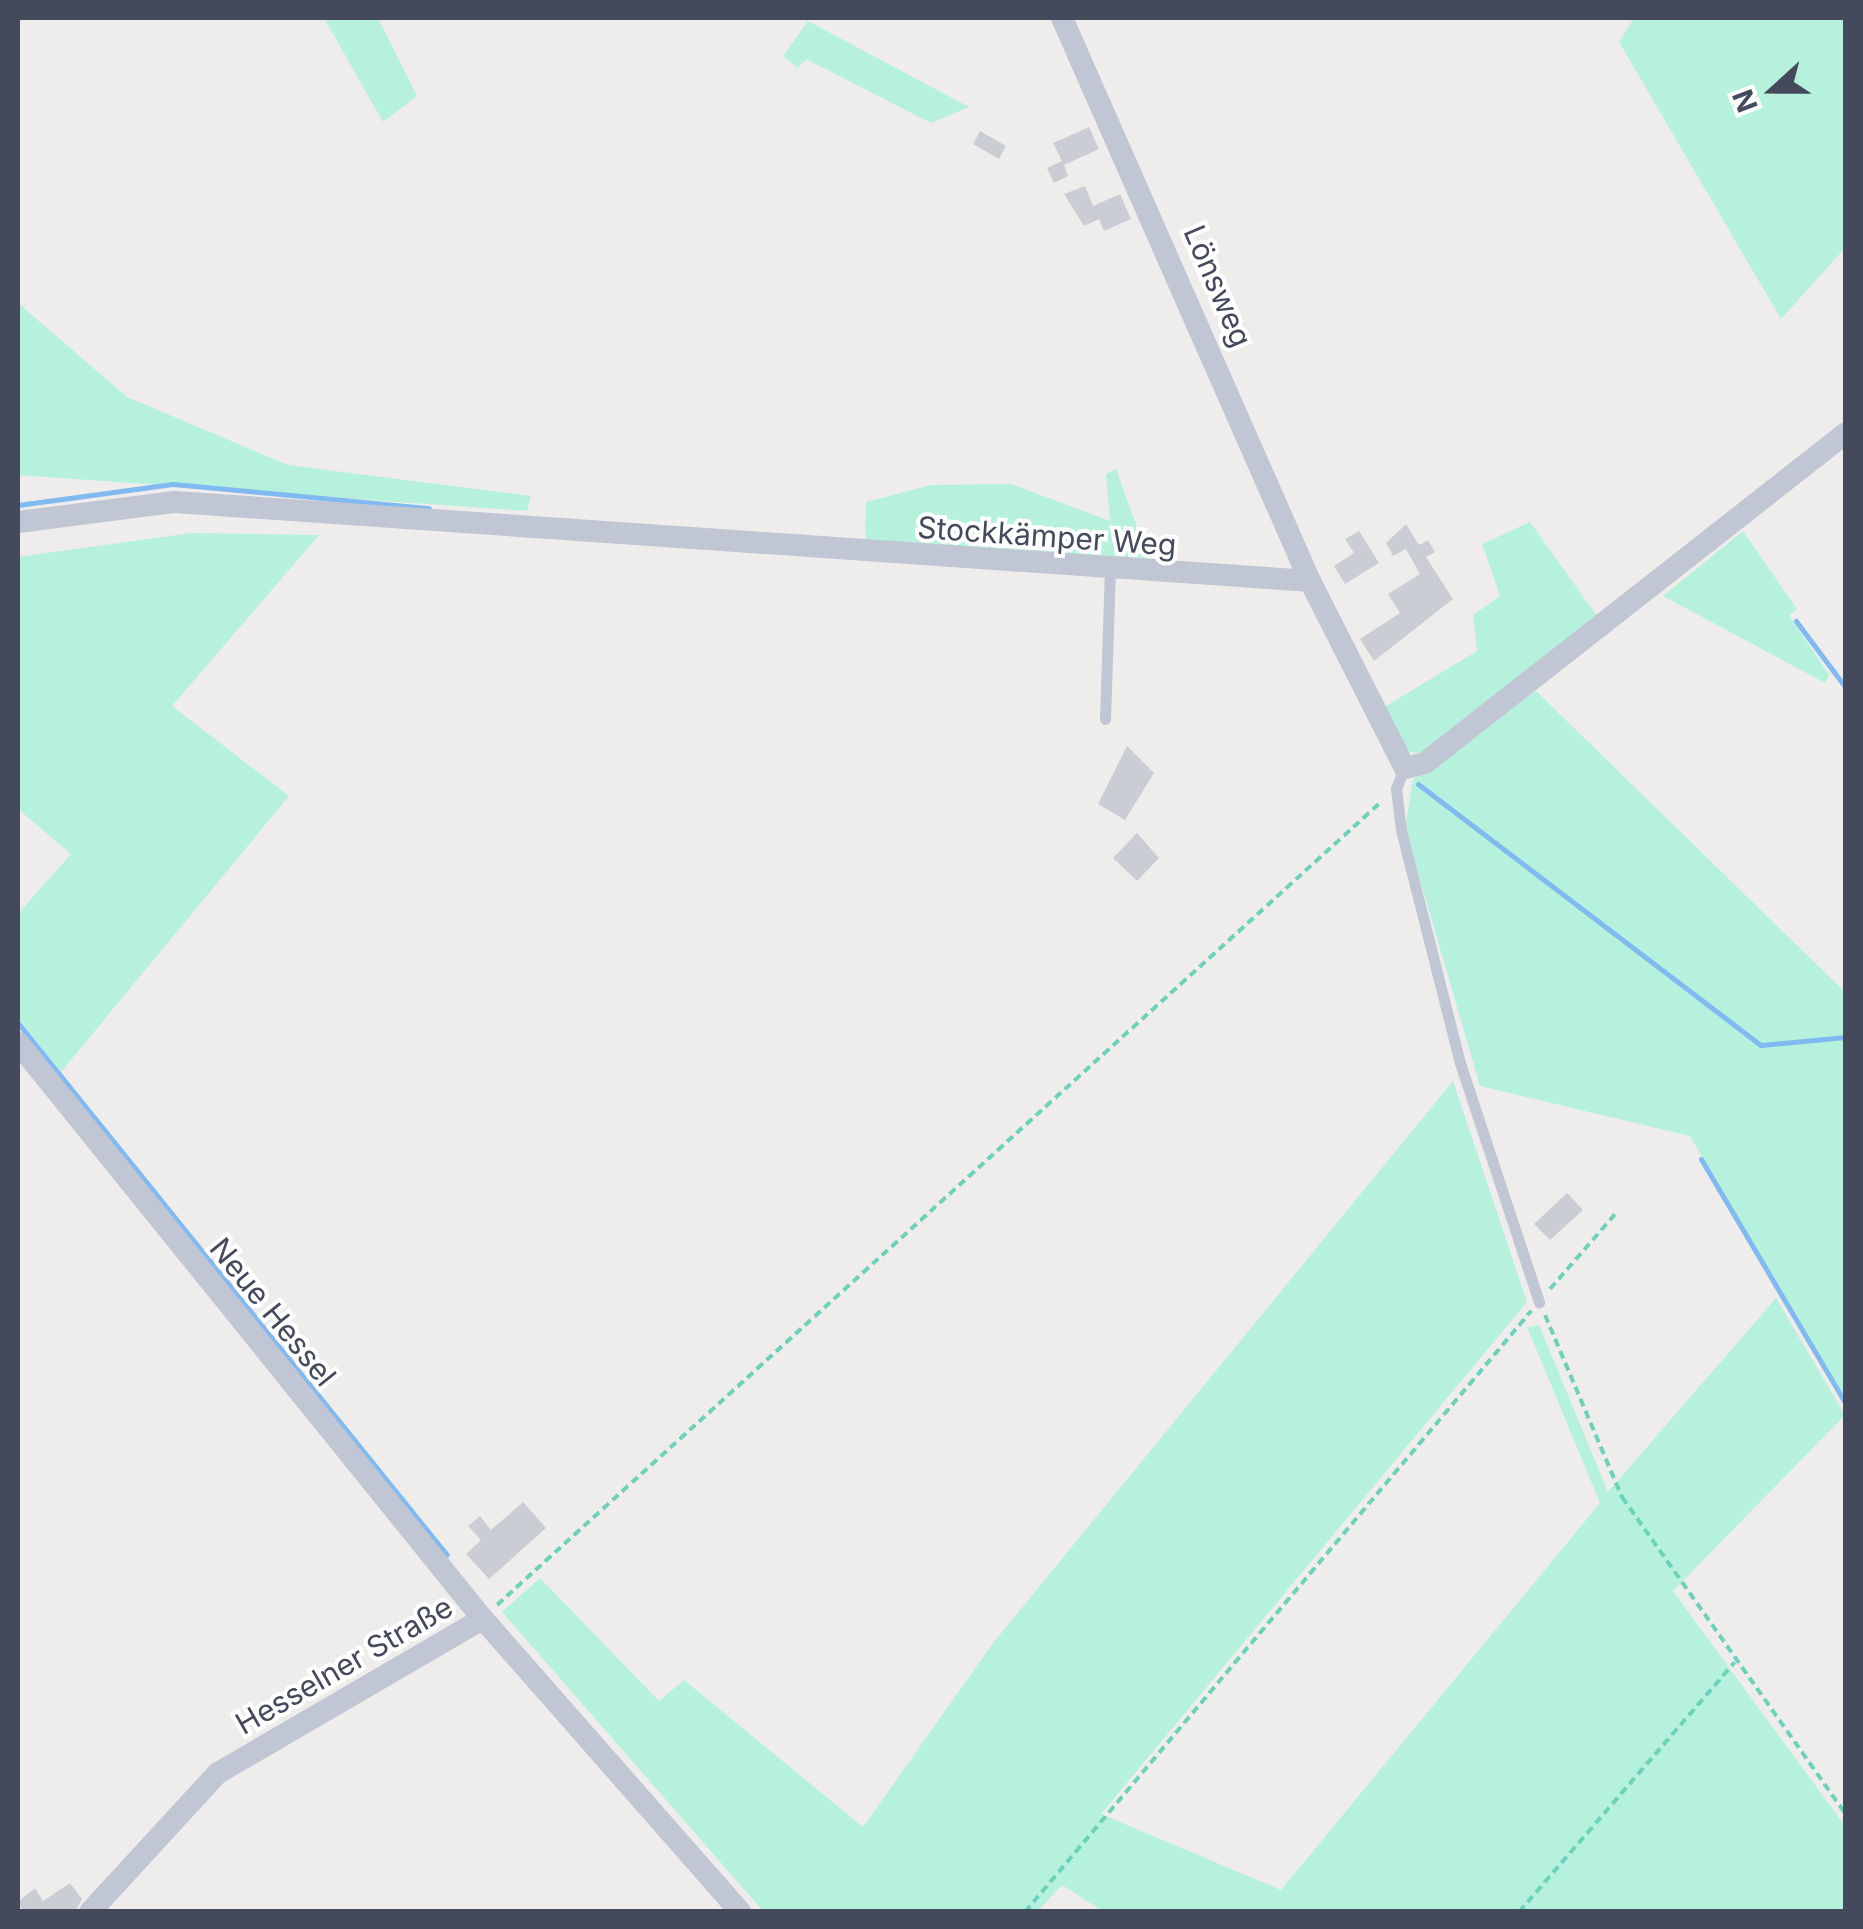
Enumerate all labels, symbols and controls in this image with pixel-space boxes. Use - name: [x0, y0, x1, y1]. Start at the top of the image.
- north arrow: [1723, 40, 1823, 140]
- text: N: [1725, 85, 1765, 117]
- street label: Lönsweg: [1176, 220, 1260, 352]
- street label: Stockkämper Weg: [916, 509, 1178, 563]
- street label: Neue Hessel: [202, 1231, 344, 1393]
- street label: Hesselner Straße: [229, 1588, 459, 1742]

